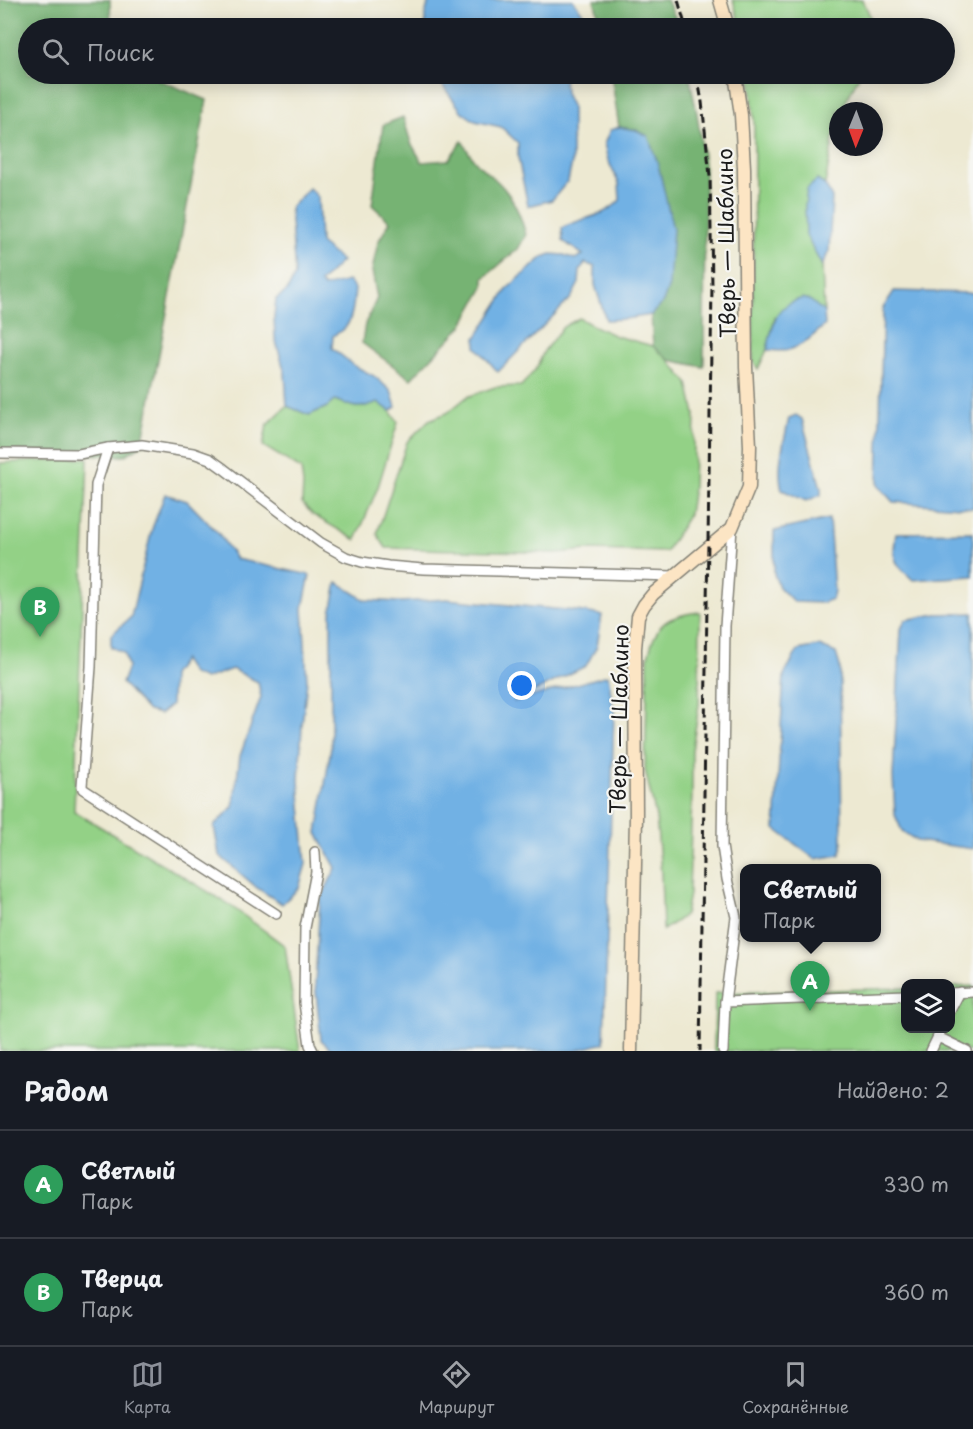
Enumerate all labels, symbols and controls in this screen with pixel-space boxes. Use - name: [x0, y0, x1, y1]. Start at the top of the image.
- search box: [18, 18, 955, 84]
- icon: search: [39, 35, 72, 68]
- text: Поиск: [87, 35, 154, 68]
- north arrow: [829, 102, 883, 156]
- street label: Тверь — Шаблино: [707, 148, 743, 338]
- pin: B: [20, 588, 60, 637]
- street label: Тверь — Шаблино: [600, 624, 636, 814]
- your location: [507, 671, 536, 700]
- popup: [740, 864, 881, 942]
- text: Светлый: [763, 872, 858, 905]
- text: Парк: [763, 905, 815, 935]
- pin: A: [790, 962, 830, 1011]
- map controls: [901, 979, 955, 1033]
- button: layers: [901, 979, 955, 1033]
- text: Рядом: [24, 1071, 109, 1110]
- text: Найдено: 2: [837, 1075, 949, 1105]
- text: Светлый: [81, 1153, 176, 1186]
- text: A: [36, 1169, 51, 1199]
- text: 330 m: [883, 1169, 949, 1199]
- text: Парк: [81, 1186, 133, 1216]
- text: Тверца: [81, 1261, 163, 1294]
- text: B: [37, 1277, 50, 1307]
- text: 360 m: [883, 1277, 949, 1307]
- text: Парк: [81, 1294, 133, 1324]
- tab: Карта: [124, 1358, 171, 1418]
- tab: Маршрут: [419, 1358, 494, 1418]
- tab: Сохранённые: [742, 1358, 849, 1418]

